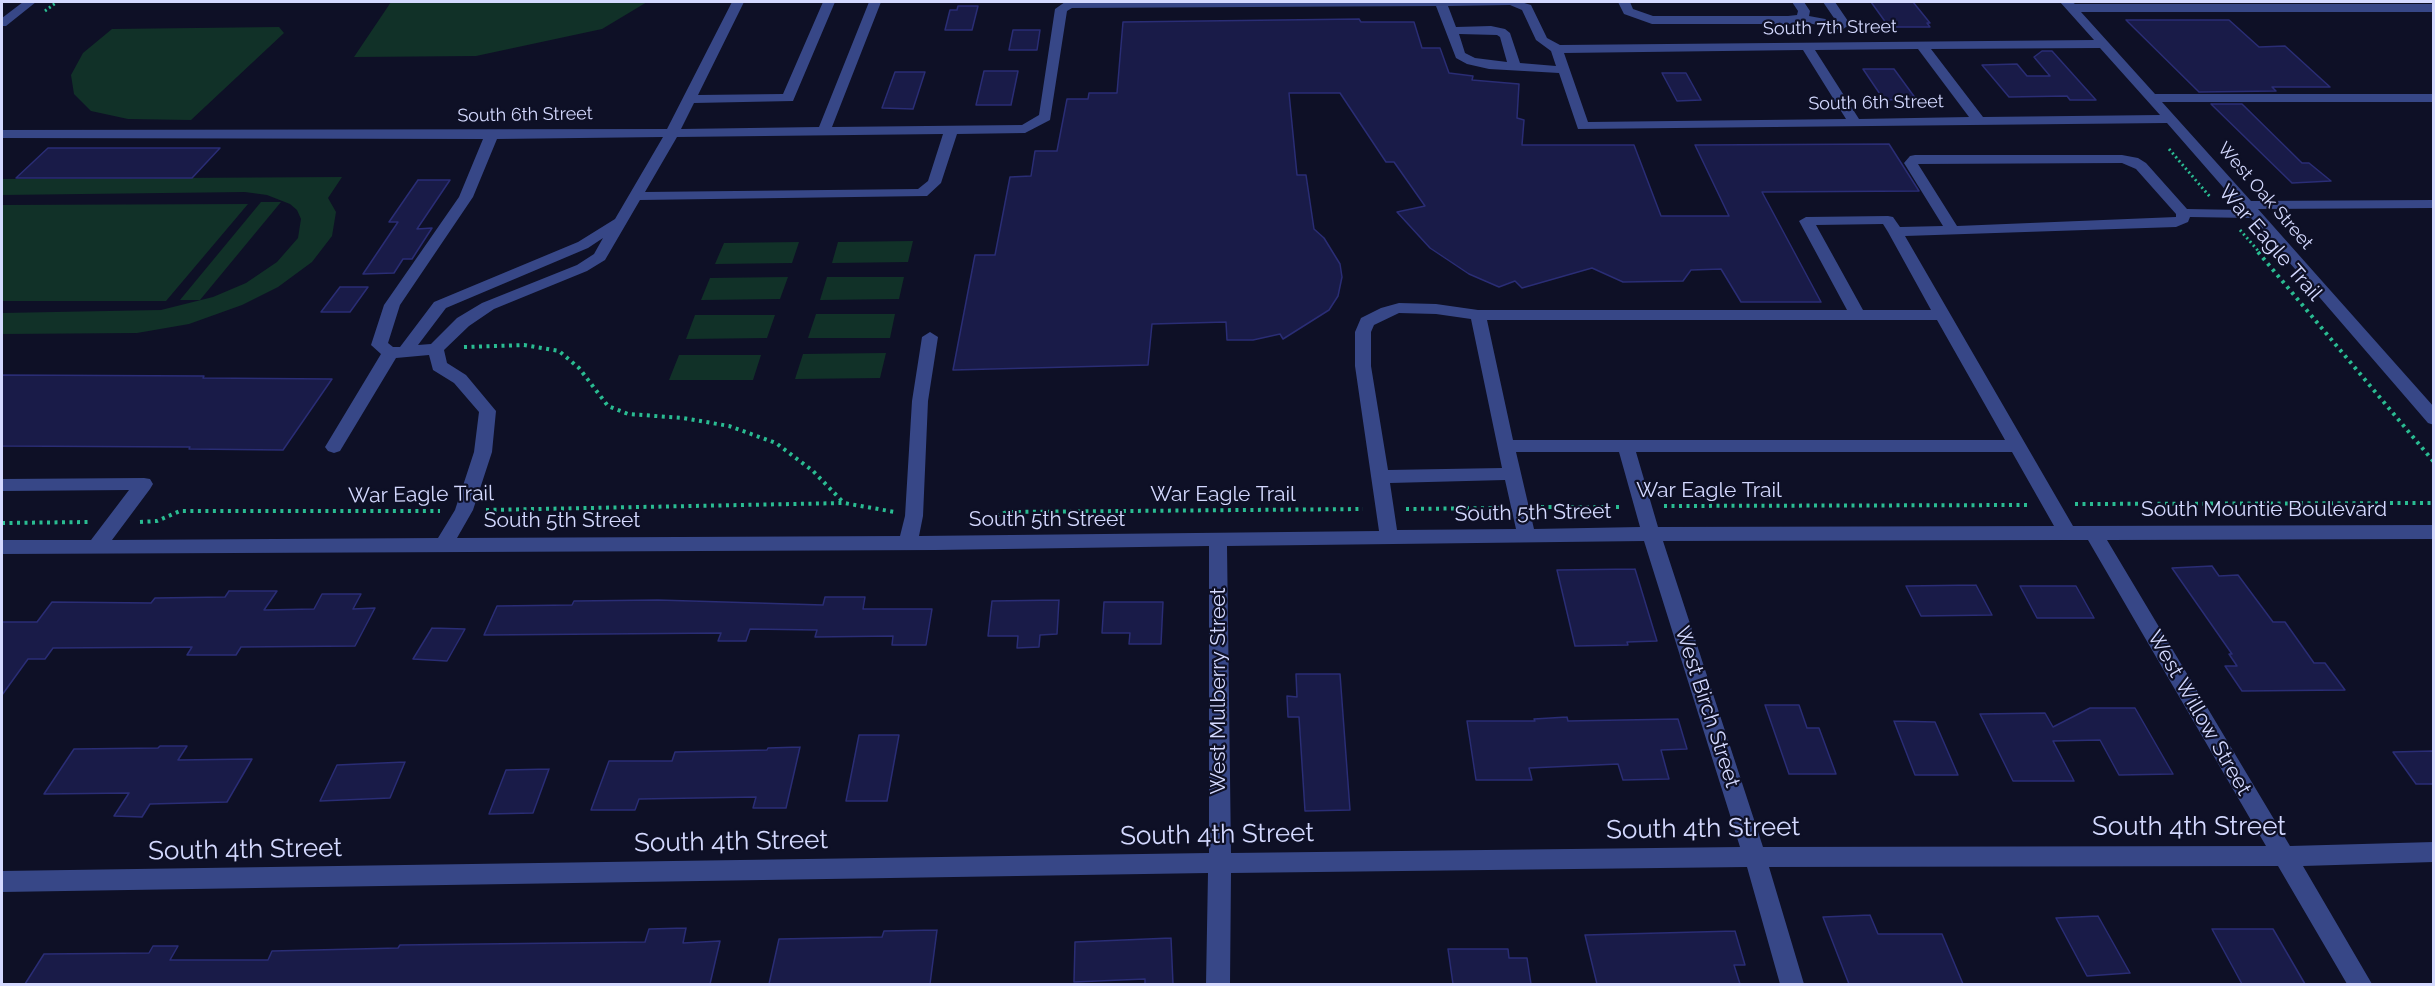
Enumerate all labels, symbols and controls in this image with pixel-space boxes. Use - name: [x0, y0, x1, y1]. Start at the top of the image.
- street label: South 7th Street: [1763, 16, 1897, 40]
- street label: South 6th Street: [1808, 91, 1944, 115]
- street label: South 6th Street: [457, 103, 593, 127]
- street label: West Oak Street: [2213, 138, 2317, 254]
- street label: War Eagle Trail: [2213, 180, 2327, 306]
- street label: War Eagle Trail: [1636, 478, 1782, 504]
- street label: War Eagle Trail: [348, 481, 494, 509]
- street label: War Eagle Trail: [1150, 482, 1296, 508]
- street label: South Mountie Boulevard: [2141, 497, 2387, 523]
- street label: South 5th Street: [1454, 499, 1612, 527]
- street label: South 5th Street: [969, 507, 1125, 533]
- street label: South 5th Street: [484, 508, 640, 534]
- street label: West Mulberry Street: [1206, 587, 1232, 795]
- street label: West Birch Street: [1669, 623, 1745, 791]
- street label: West Willow Street: [2142, 626, 2256, 800]
- street label: South 4th Street: [2092, 811, 2286, 843]
- street label: South 4th Street: [1606, 812, 1800, 846]
- street label: South 4th Street: [1120, 818, 1314, 852]
- street label: South 4th Street: [634, 825, 828, 859]
- street label: South 4th Street: [148, 833, 342, 867]

